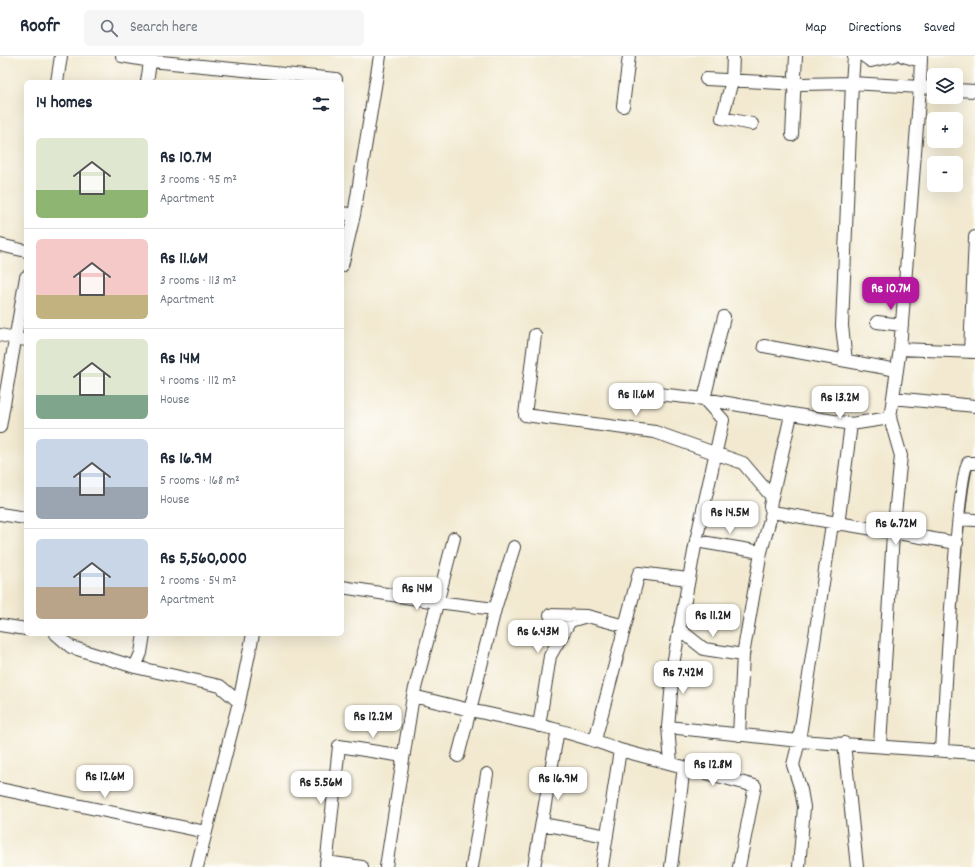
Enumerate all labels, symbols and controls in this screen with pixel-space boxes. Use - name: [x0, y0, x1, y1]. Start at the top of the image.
- search box: [84, 10, 364, 46]
- text: Roofr: [20, 14, 60, 41]
- icon: search: [98, 17, 120, 39]
- text: Search here: [130, 17, 198, 39]
- text: Map: [805, 18, 827, 38]
- text: Directions: [849, 18, 902, 38]
- text: Saved: [924, 18, 955, 38]
- map controls: [927, 68, 963, 192]
- button: layers: [927, 68, 963, 104]
- text: 14 homes: [36, 92, 92, 116]
- icon: filters: [310, 93, 332, 115]
- button: +: [927, 112, 963, 148]
- text: Rs 10.7M: [160, 147, 212, 171]
- icon: home: [68, 154, 116, 202]
- button: −: [927, 156, 963, 192]
- text: 3 rooms · 95 m²: [160, 171, 237, 190]
- text: Apartment: [160, 190, 214, 209]
- text: Rs 11.6M: [160, 248, 208, 272]
- icon: home: [68, 255, 116, 303]
- text: 3 rooms · 113 m²: [160, 272, 237, 291]
- pin: Rs 10.7M: [850, 277, 932, 311]
- text: Rs 10.7M: [871, 280, 911, 299]
- text: Apartment: [160, 291, 214, 310]
- text: Rs 14M: [160, 348, 200, 372]
- icon: home: [68, 355, 116, 403]
- text: 4 rooms · 112 m²: [160, 372, 236, 391]
- pin: Rs 11.6M: [595, 383, 677, 417]
- text: Rs 11.6M: [618, 386, 654, 405]
- pin: Rs 13.2M: [799, 386, 881, 420]
- text: Rs 13.2M: [821, 389, 859, 408]
- text: House: [160, 391, 189, 410]
- text: Rs 16.9M: [160, 448, 212, 472]
- icon: home: [68, 455, 116, 503]
- text: 5 rooms · 168 m²: [160, 472, 240, 491]
- text: House: [160, 491, 189, 510]
- pin: Rs 14.5M: [689, 501, 771, 535]
- text: Rs 14.5M: [711, 504, 749, 523]
- pin: Rs 6.72M: [855, 512, 937, 546]
- text: Rs 6.72M: [875, 515, 917, 534]
- text: Rs 5,560,000: [160, 548, 247, 572]
- icon: home: [68, 555, 116, 603]
- text: 2 rooms · 54 m²: [160, 572, 236, 591]
- pin: Rs 14M: [384, 577, 450, 611]
- text: Rs 14M: [402, 580, 432, 599]
- text: Apartment: [160, 591, 214, 610]
- pin: Rs 11.2M: [672, 604, 754, 638]
- text: Rs 11.2M: [695, 607, 731, 626]
- pin: Rs 6.43M: [497, 620, 579, 654]
- text: Rs 6.43M: [517, 623, 559, 642]
- pin: Rs 7.42M: [642, 661, 724, 695]
- text: Rs 7.42M: [663, 664, 703, 683]
- pin: Rs 12.2M: [332, 705, 414, 739]
- text: Rs 12.2M: [354, 708, 392, 727]
- pin: Rs 12.8M: [672, 753, 754, 787]
- text: Rs 12.8M: [694, 756, 732, 775]
- pin: Rs 12.6M: [64, 765, 146, 799]
- pin: Rs 16.9M: [517, 767, 599, 801]
- text: Rs 12.6M: [85, 768, 125, 787]
- text: Rs 16.9M: [538, 770, 578, 789]
- pin: Rs 5.56M: [280, 771, 362, 805]
- text: Rs 5.56M: [300, 774, 342, 793]

